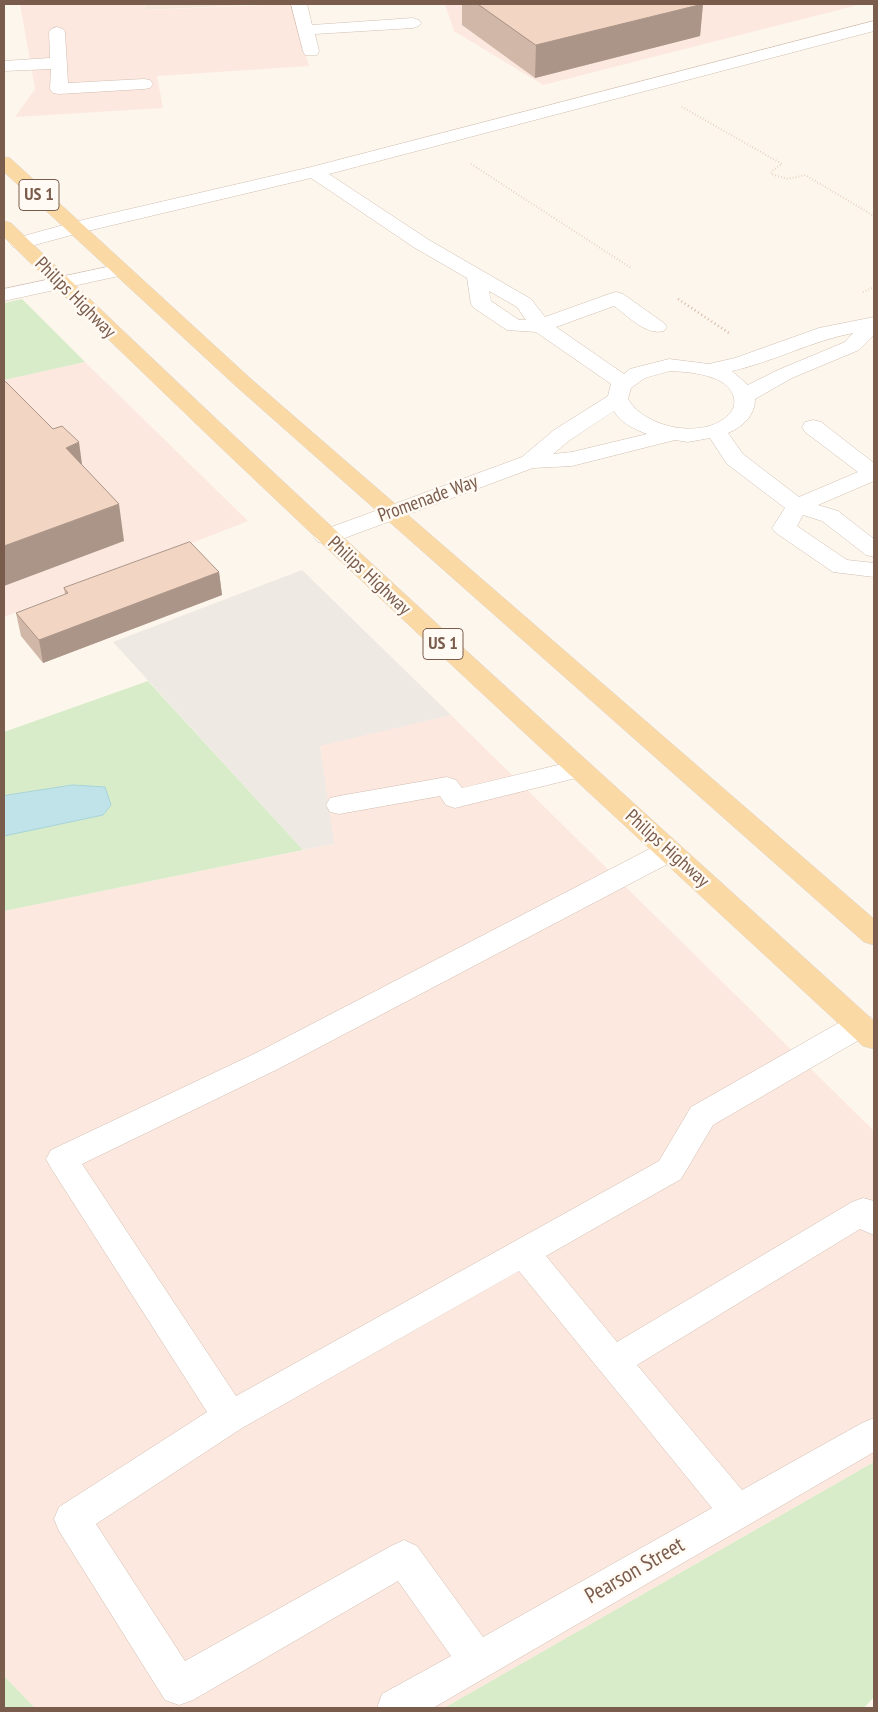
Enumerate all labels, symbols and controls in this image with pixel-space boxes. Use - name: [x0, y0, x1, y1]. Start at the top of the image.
- road number: US 1: [19, 180, 59, 210]
- street label: Philips Highway: [30, 253, 120, 343]
- street label: Promenade Way: [375, 470, 481, 528]
- street label: Philips Highway: [323, 532, 415, 620]
- road number: US 1: [423, 629, 463, 660]
- street label: Philips Highway: [620, 805, 714, 893]
- street label: Pearson Street: [581, 1532, 689, 1610]

